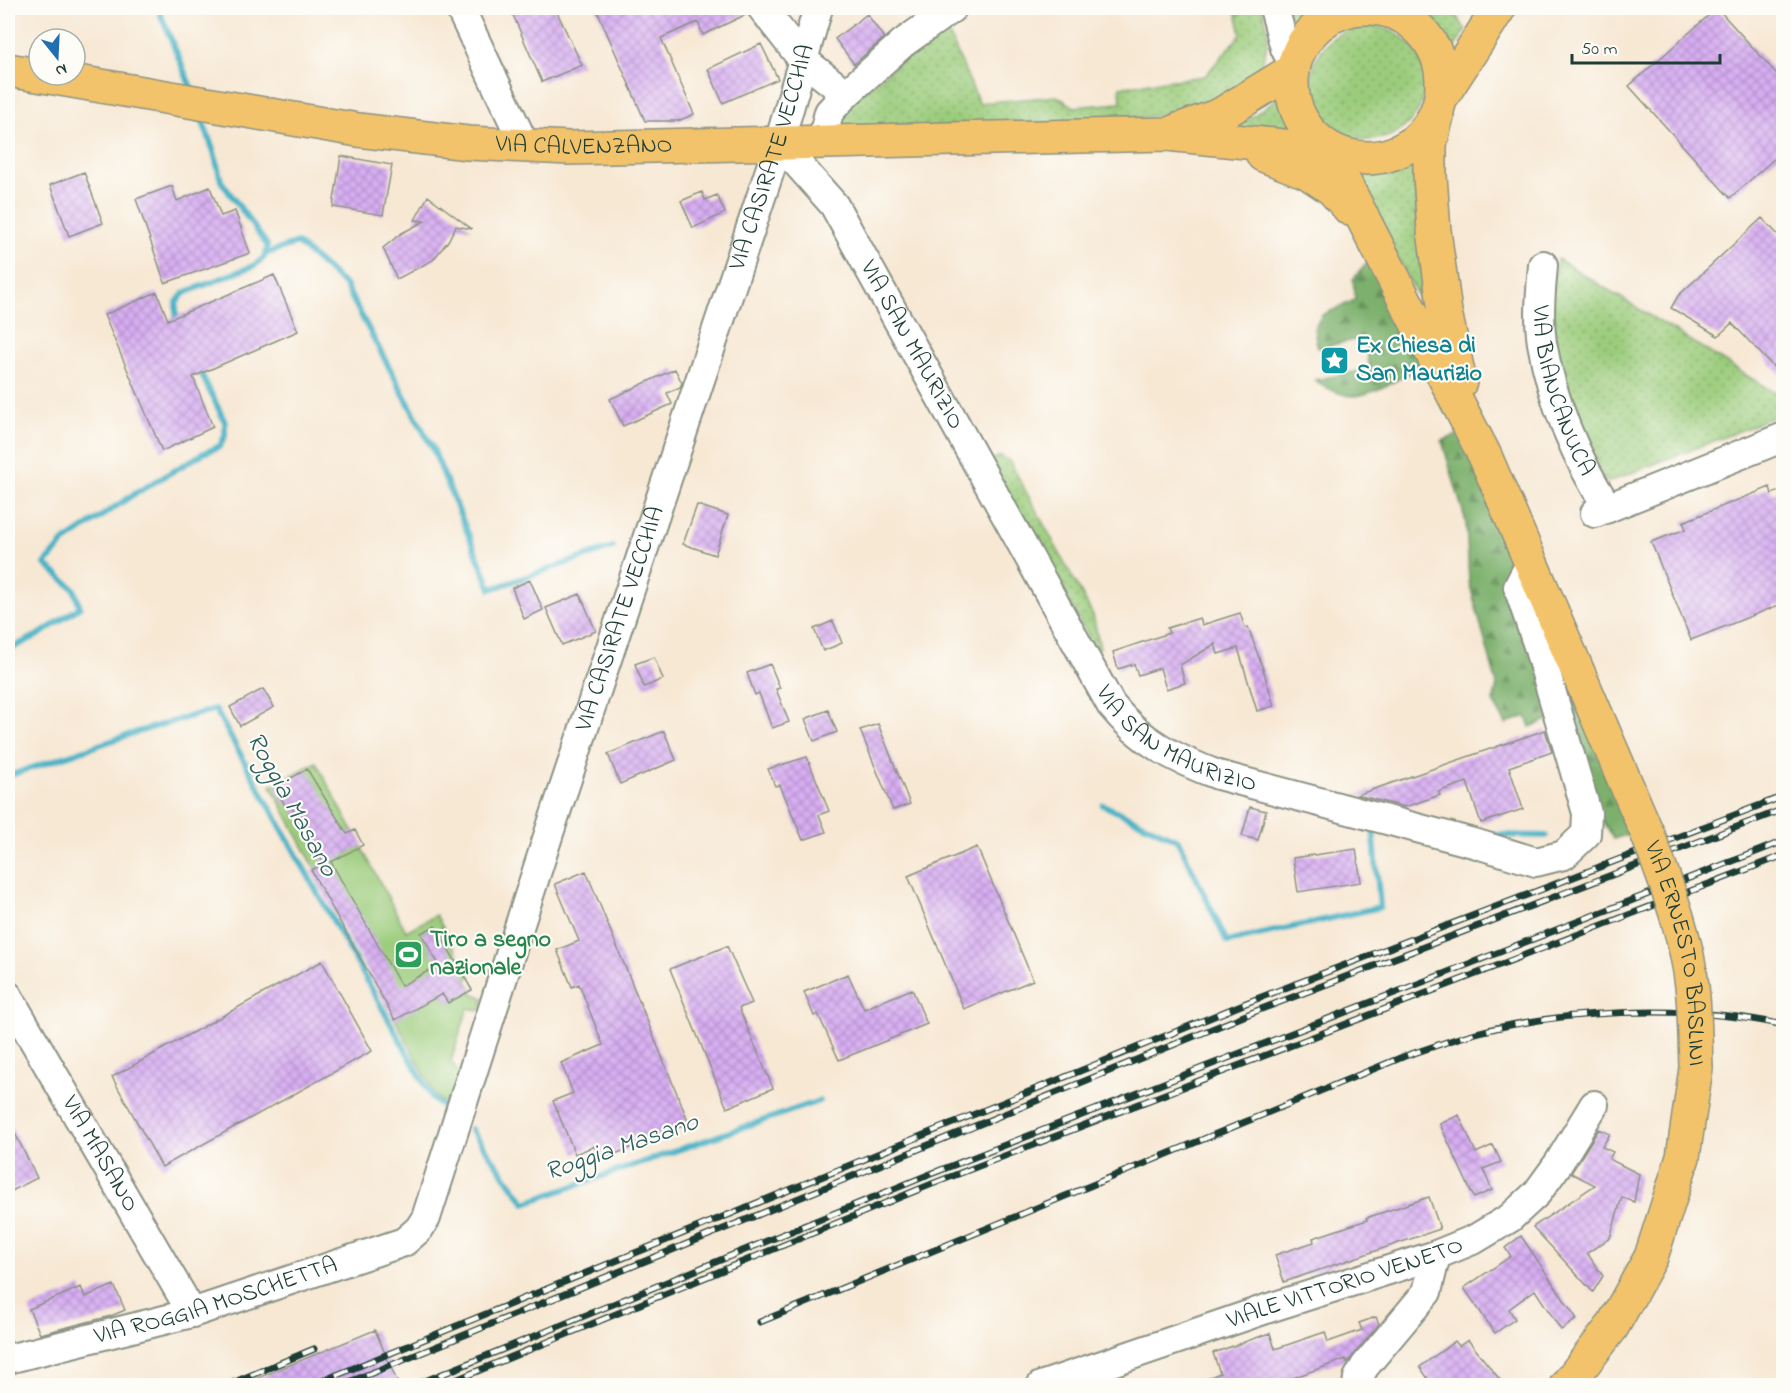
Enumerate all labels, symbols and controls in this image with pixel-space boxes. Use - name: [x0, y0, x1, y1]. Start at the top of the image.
- north arrow: [27, 27, 87, 87]
- scale bar: [1572, 27, 1720, 65]
- text: 50 m: [1581, 37, 1618, 63]
- street label: VIA CASIRATE VECCHIA: [720, 40, 824, 276]
- text: N: [52, 56, 70, 83]
- street label: VIA CALVENZANO: [494, 127, 673, 166]
- street label: VIA SAN MAURIZIO: [850, 253, 973, 436]
- street label: VIA BIANCANUCA: [1522, 304, 1604, 482]
- place label: Ex Chiesa di San Maurizio: [1356, 329, 1482, 392]
- place icon: Ex Chiesa di San Maurizio: [1319, 344, 1351, 376]
- street label: VIA CASIRATE VECCHIA: [566, 502, 674, 737]
- street label: VIA SAN MAURIZIO: [1086, 678, 1260, 802]
- water label: Roggia Masano: [236, 726, 347, 885]
- street label: VIA ERNESTO BASLINI: [1634, 835, 1713, 1067]
- place label: Tiro a segno nazionale: [430, 923, 551, 986]
- sports icon: Tiro a segno nazionale: [393, 938, 425, 970]
- street label: VIA MASANO: [52, 1089, 147, 1219]
- water label: Roggia Masano: [540, 1104, 705, 1192]
- street label: VIALE VITTORIO VENETO: [1221, 1228, 1469, 1339]
- street label: VIA ROGGIA MOSCHETTA: [90, 1248, 342, 1354]

